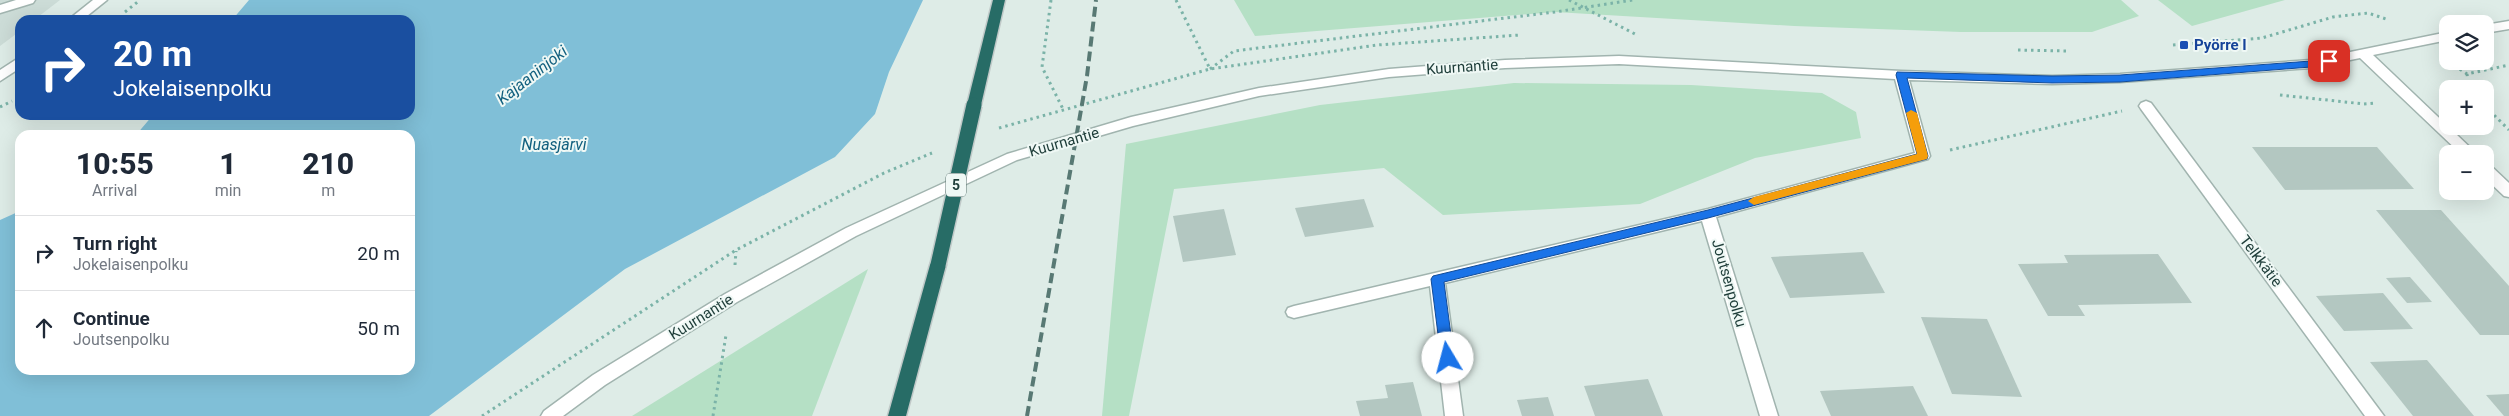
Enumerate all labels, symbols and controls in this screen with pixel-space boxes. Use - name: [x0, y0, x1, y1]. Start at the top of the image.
- map controls: [2439, 15, 2494, 200]
- button: layers: [2439, 15, 2494, 70]
- text: 20 m: [113, 34, 192, 75]
- icon: right: [30, 35, 95, 100]
- place label: Pyörre I: [2194, 36, 2247, 54]
- marker: Pyörre I: [2178, 39, 2190, 51]
- pin: [2308, 40, 2350, 82]
- water label: Kajaaninjoki: [493, 42, 571, 108]
- icon: arrive: [2315, 47, 2343, 75]
- street label: Kuurnantie: [1425, 56, 1499, 78]
- text: Jokelaisenpolku: [113, 76, 272, 101]
- button: +: [2439, 80, 2494, 135]
- street label: Kuurnantie: [1027, 123, 1101, 161]
- water label: Nuasjärvi: [522, 135, 587, 154]
- button: −: [2439, 145, 2494, 200]
- text: 10:55: [76, 146, 154, 181]
- text: 1: [219, 146, 237, 181]
- text: 210: [302, 146, 354, 181]
- road number: 5: [946, 174, 966, 196]
- text: Arrival: [92, 181, 138, 200]
- text: min: [215, 181, 241, 200]
- text: m: [321, 181, 335, 200]
- text: Turn right: [73, 232, 157, 255]
- street label: Telkkätie: [2236, 232, 2286, 290]
- street label: Joutsenpolku: [1708, 237, 1750, 329]
- icon: right: [30, 239, 58, 267]
- text: 20 m: [357, 242, 400, 265]
- text: Jokelaisenpolku: [73, 255, 188, 274]
- street label: Kuurnantie: [666, 290, 736, 344]
- text: Continue: [73, 307, 150, 330]
- icon: ahead: [30, 314, 58, 342]
- text: 50 m: [357, 317, 400, 340]
- text: Joutsenpolku: [73, 330, 170, 349]
- position arrow: [1421, 331, 1473, 383]

